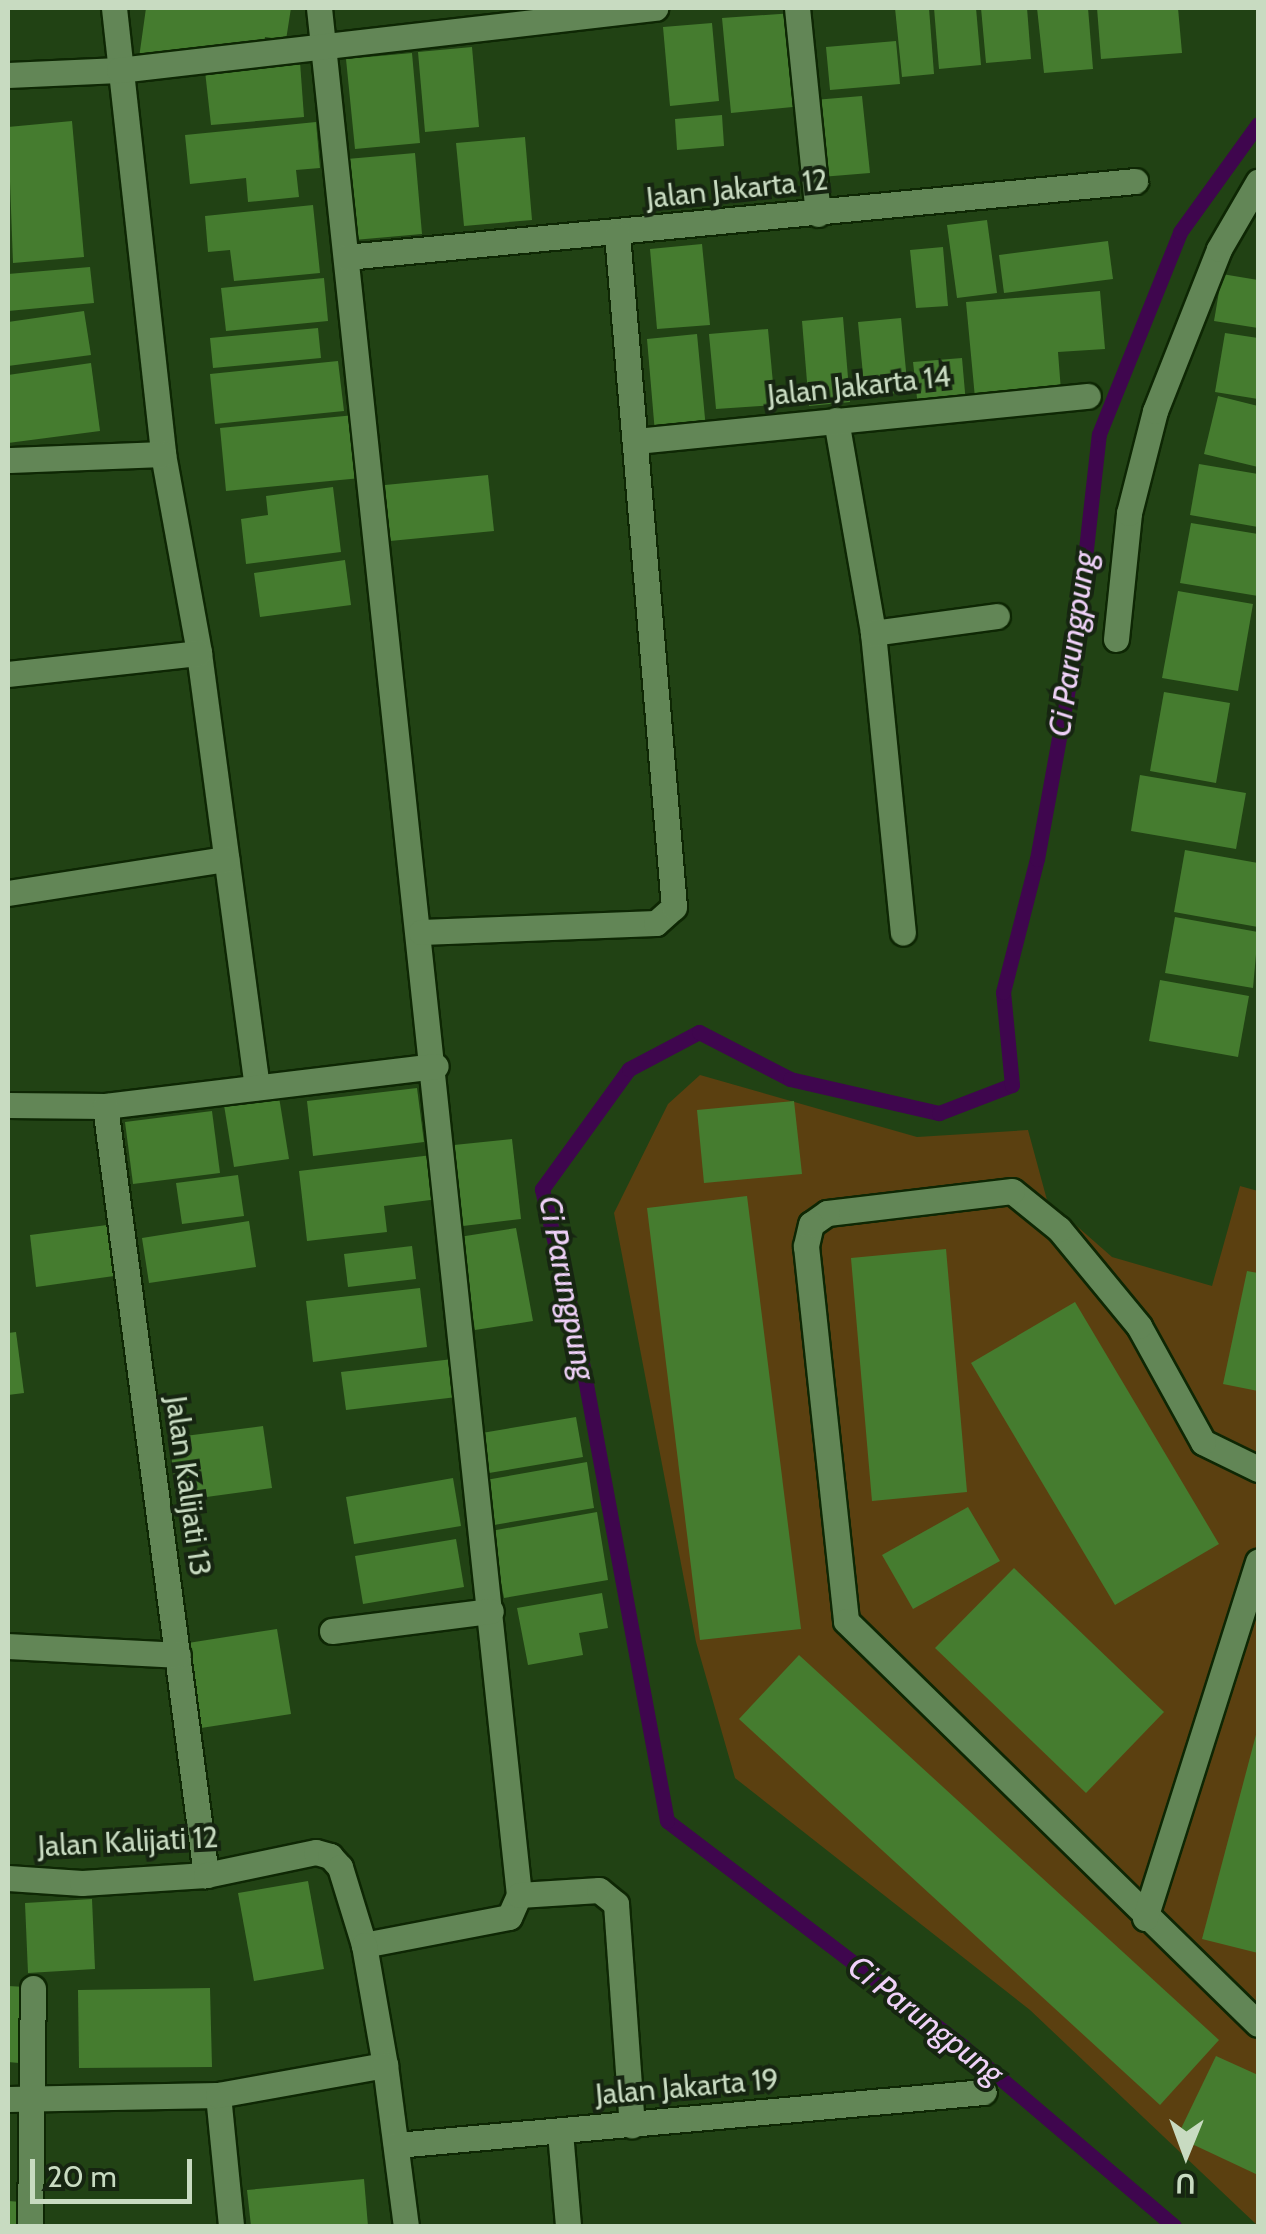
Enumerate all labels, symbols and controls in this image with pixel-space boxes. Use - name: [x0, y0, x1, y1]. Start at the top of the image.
- street label: Jalan Jakarta 12: [644, 162, 830, 216]
- street label: Jalan Jakarta 14: [766, 358, 952, 414]
- water label: Ci Parungpung: [1040, 549, 1104, 739]
- water label: Ci Parungpung: [530, 1193, 604, 1383]
- street label: Jalan Kalijati 13: [158, 1394, 218, 1578]
- street label: Jalan Kalijati 12: [37, 1819, 219, 1865]
- water label: Ci Parungpung: [841, 1947, 1011, 2093]
- street label: Jalan Jakarta 19: [594, 2061, 780, 2113]
- north arrow: [1136, 2104, 1236, 2204]
- scale bar: [35, 2139, 198, 2201]
- text: 20 m: [47, 2158, 117, 2195]
- text: U: [1175, 2167, 1196, 2201]

